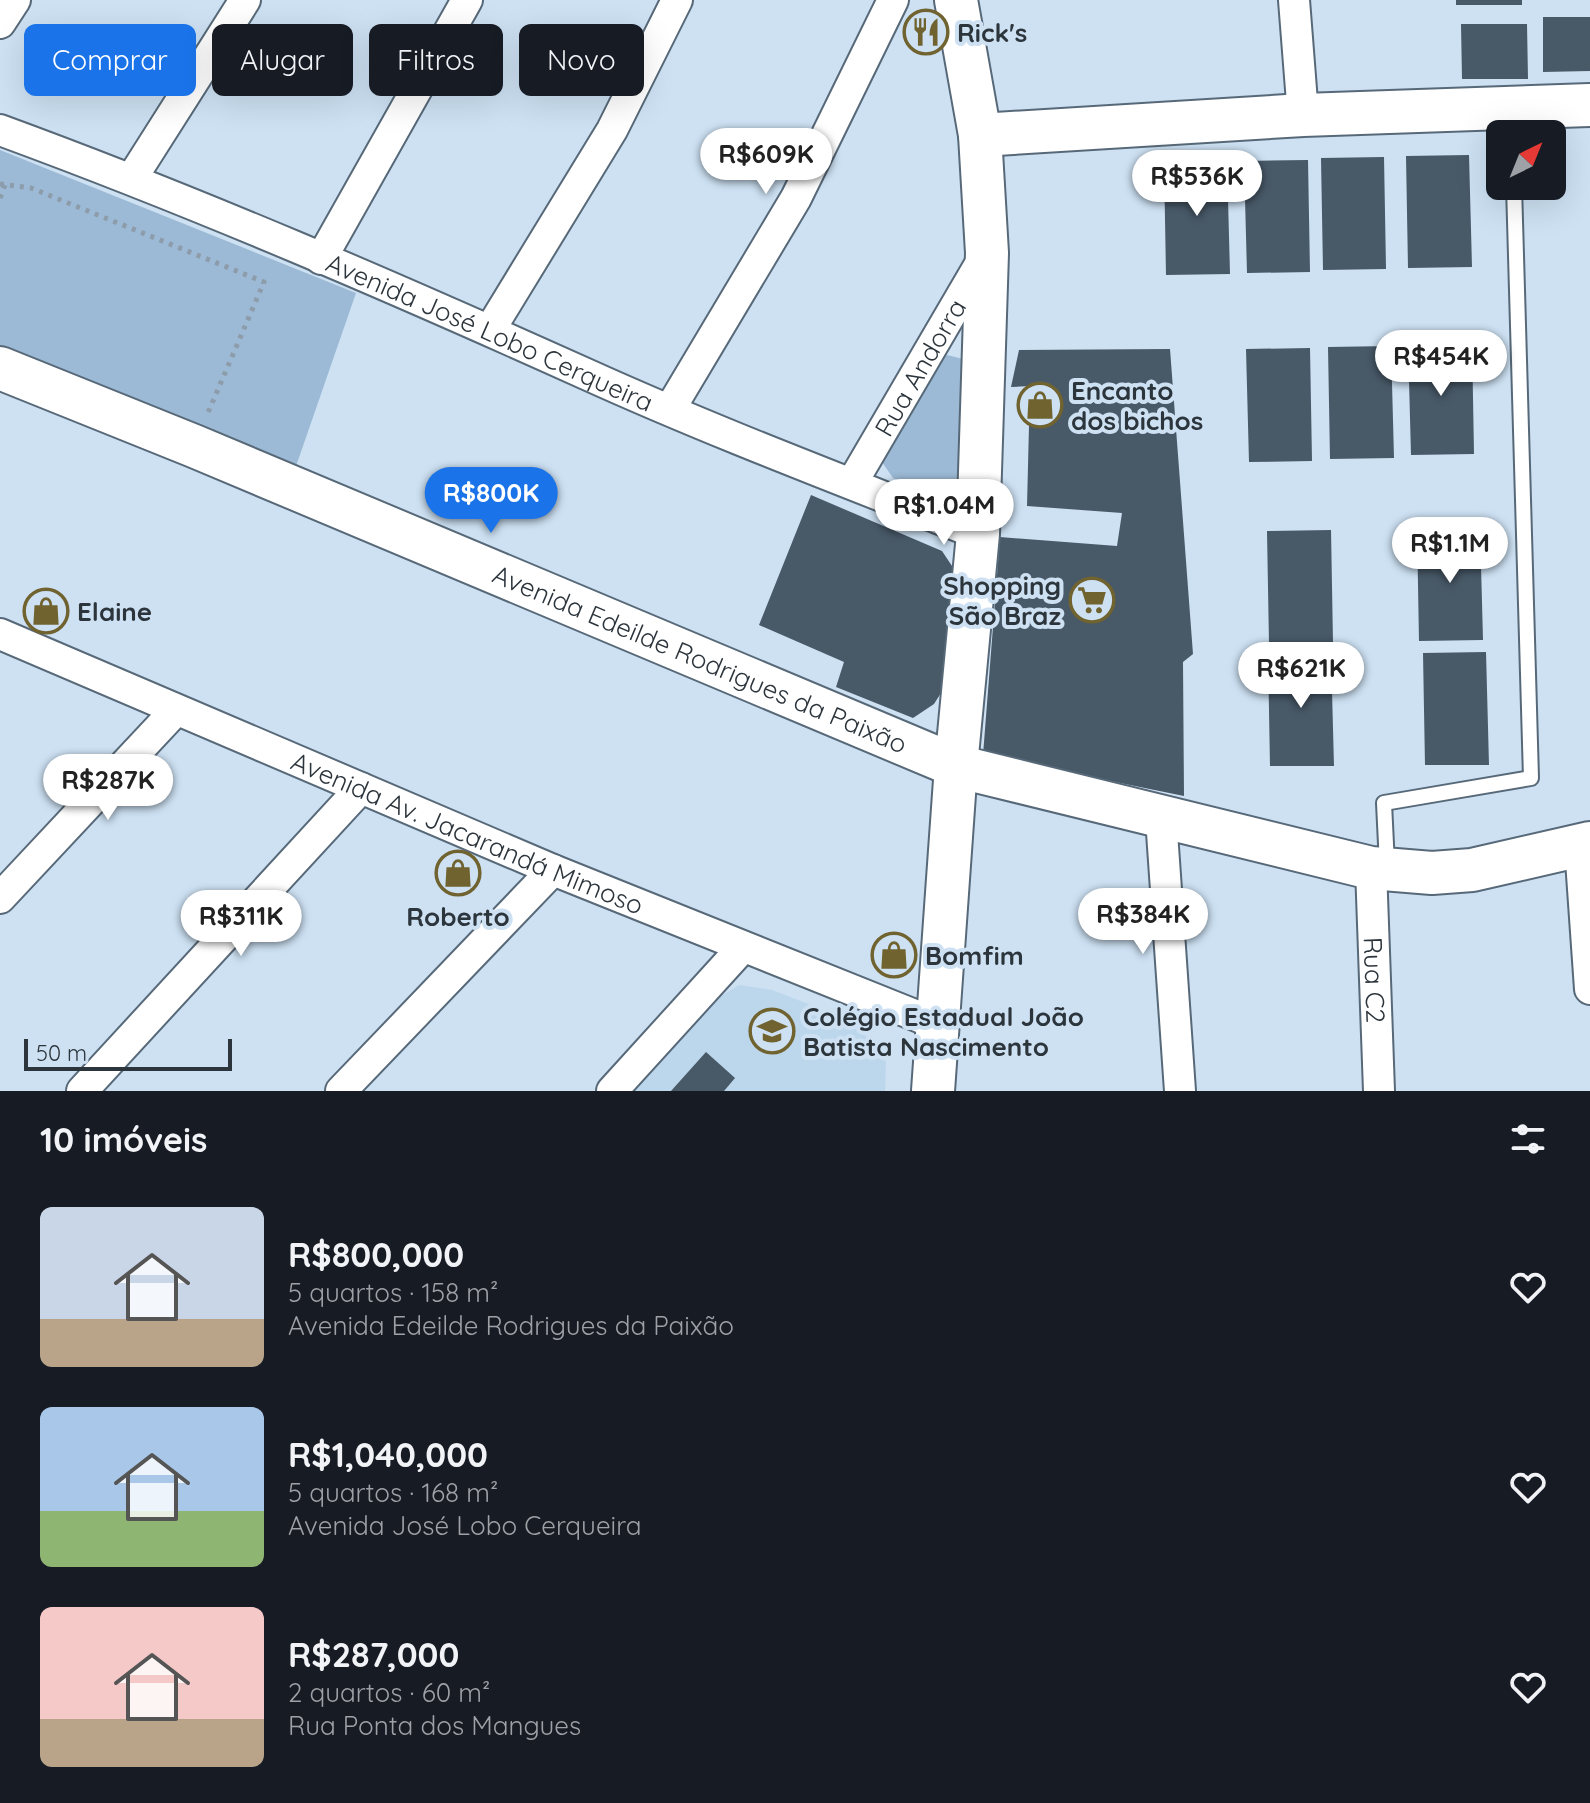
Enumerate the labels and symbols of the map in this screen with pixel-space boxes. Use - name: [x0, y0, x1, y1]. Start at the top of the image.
- restaurant icon: Rick's: [902, 8, 950, 56]
- place label: Rick's: [957, 16, 1027, 49]
- north arrow: [1486, 120, 1566, 200]
- pin: R$609K: [701, 128, 831, 196]
- pin: R$536K: [1132, 150, 1262, 218]
- street label: Avenida José Lobo Cerqueira: [322, 245, 658, 418]
- street label: Rua Andorra: [867, 293, 973, 442]
- pin: R$454K: [1376, 330, 1506, 398]
- place label: Encanto dos bichos: [1071, 374, 1203, 437]
- shop icon: Encanto dos bichos: [1016, 381, 1064, 429]
- pin: R$800K: [426, 467, 556, 535]
- pin: R$1.04M: [870, 479, 1018, 547]
- pin: R$1.1M: [1385, 517, 1515, 585]
- street label: Avenida Edeilde Rodrigues da Paixão: [488, 557, 912, 760]
- place label: Shopping São Braz: [943, 569, 1061, 632]
- supermarket icon: Shopping São Braz: [1068, 576, 1116, 624]
- shop icon: Elaine: [22, 587, 70, 635]
- place label: Elaine: [77, 595, 152, 628]
- pin: R$621K: [1236, 642, 1366, 710]
- street label: Avenida Av. Jacarandá Mimoso: [287, 744, 648, 921]
- pin: R$287K: [43, 754, 173, 822]
- shop icon: Roberto: [434, 849, 482, 897]
- pin: R$384K: [1078, 888, 1208, 956]
- pin: R$311K: [176, 890, 306, 958]
- place label: Roberto: [406, 900, 510, 933]
- shop icon: Bomfim: [870, 931, 918, 979]
- street label: Rua C2: [1357, 936, 1393, 1024]
- place label: Bomfim: [925, 939, 1024, 972]
- place label: Colégio Estadual João Batista Nascimento: [803, 1000, 1084, 1063]
- school or university icon: Colégio Estadual João Batista Nascimento: [748, 1007, 796, 1055]
- scale bar: [24, 1035, 232, 1071]

